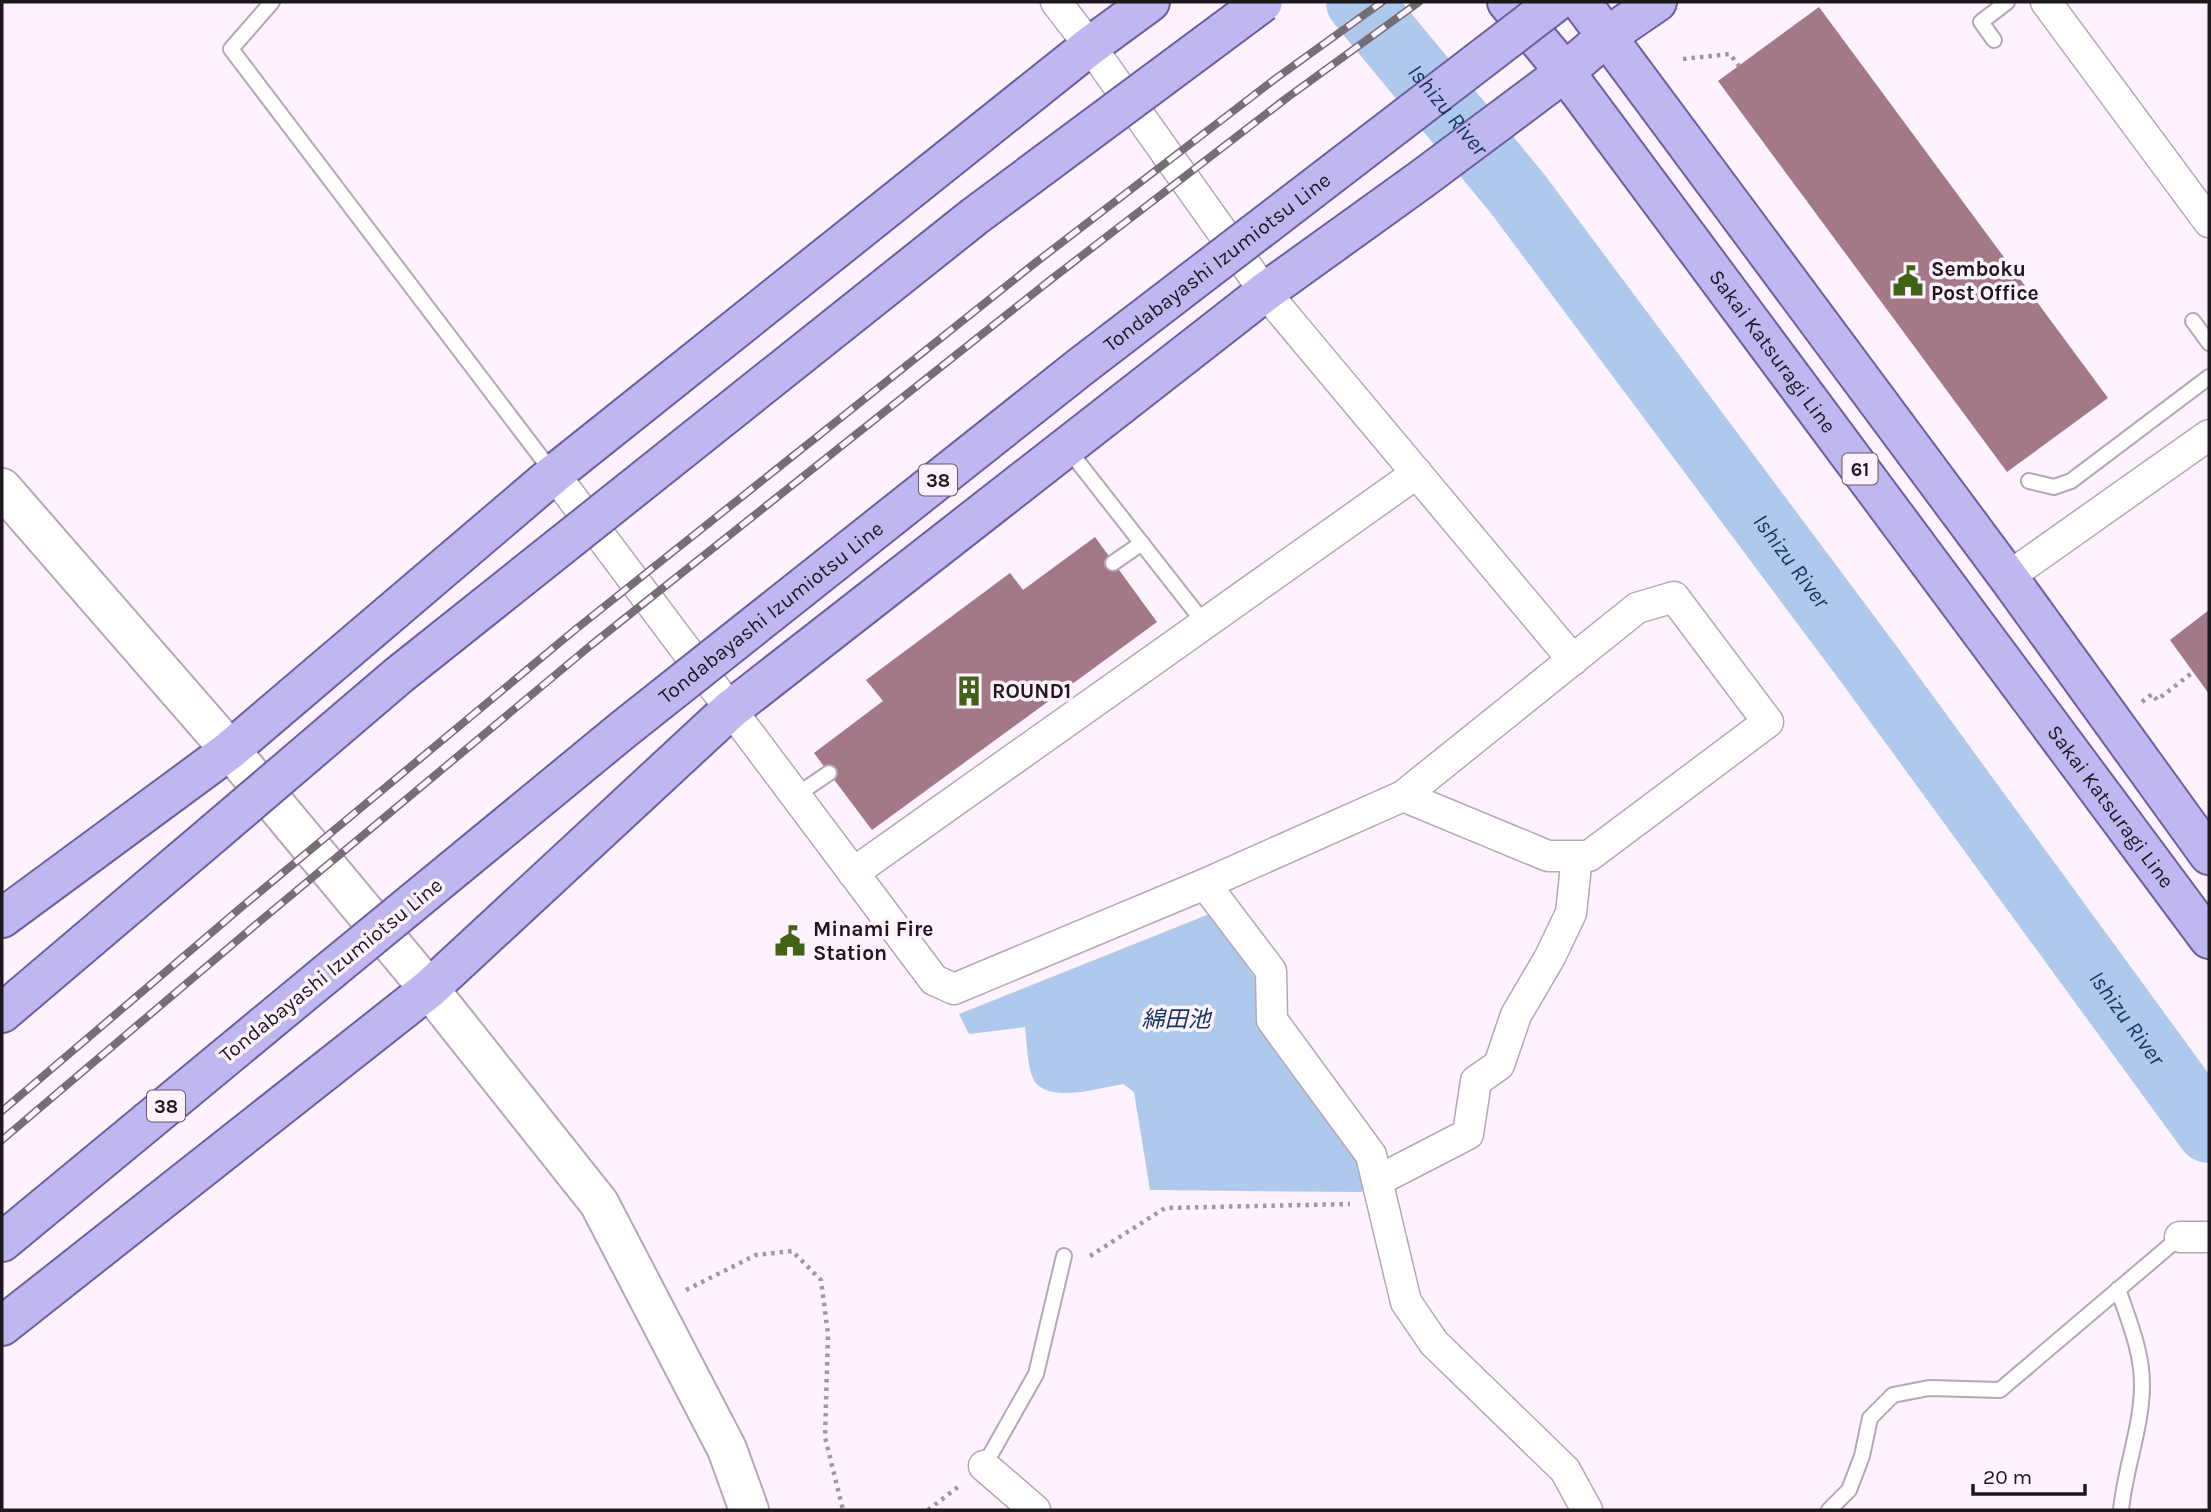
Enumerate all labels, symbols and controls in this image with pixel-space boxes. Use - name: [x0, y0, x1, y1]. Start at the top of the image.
- water label: Ishizu River: [1402, 59, 1494, 162]
- street label: Tondabayashi Izumiotsu Line: [1099, 168, 1335, 357]
- place label: Semboku Post Office: [1931, 257, 2039, 305]
- public building icon: Semboku Post Office: [1891, 264, 1925, 298]
- street label: Sakai Katsuragi Line: [1704, 265, 1841, 438]
- road number: 61: [1842, 454, 1878, 484]
- road number: 38: [919, 464, 957, 495]
- water label: Ishizu River: [1747, 509, 1836, 614]
- street label: Tondabayashi Izumiotsu Line: [654, 516, 888, 709]
- building icon: ROUND1: [952, 674, 986, 708]
- place label: ROUND1: [992, 679, 1071, 703]
- street label: Sakai Katsuragi Line: [2042, 720, 2179, 893]
- street label: Tondabayashi Izumiotsu Line: [215, 873, 447, 1067]
- place label: Minami Fire Station: [813, 917, 934, 965]
- public building icon: Minami Fire Station: [773, 924, 807, 958]
- water label: Ishizu River: [2083, 966, 2171, 1072]
- water label: 綿田池: [1142, 1006, 1213, 1033]
- road number: 38: [147, 1090, 185, 1122]
- scale bar: [1973, 1452, 2085, 1496]
- text: 20 m: [1983, 1465, 2032, 1489]

